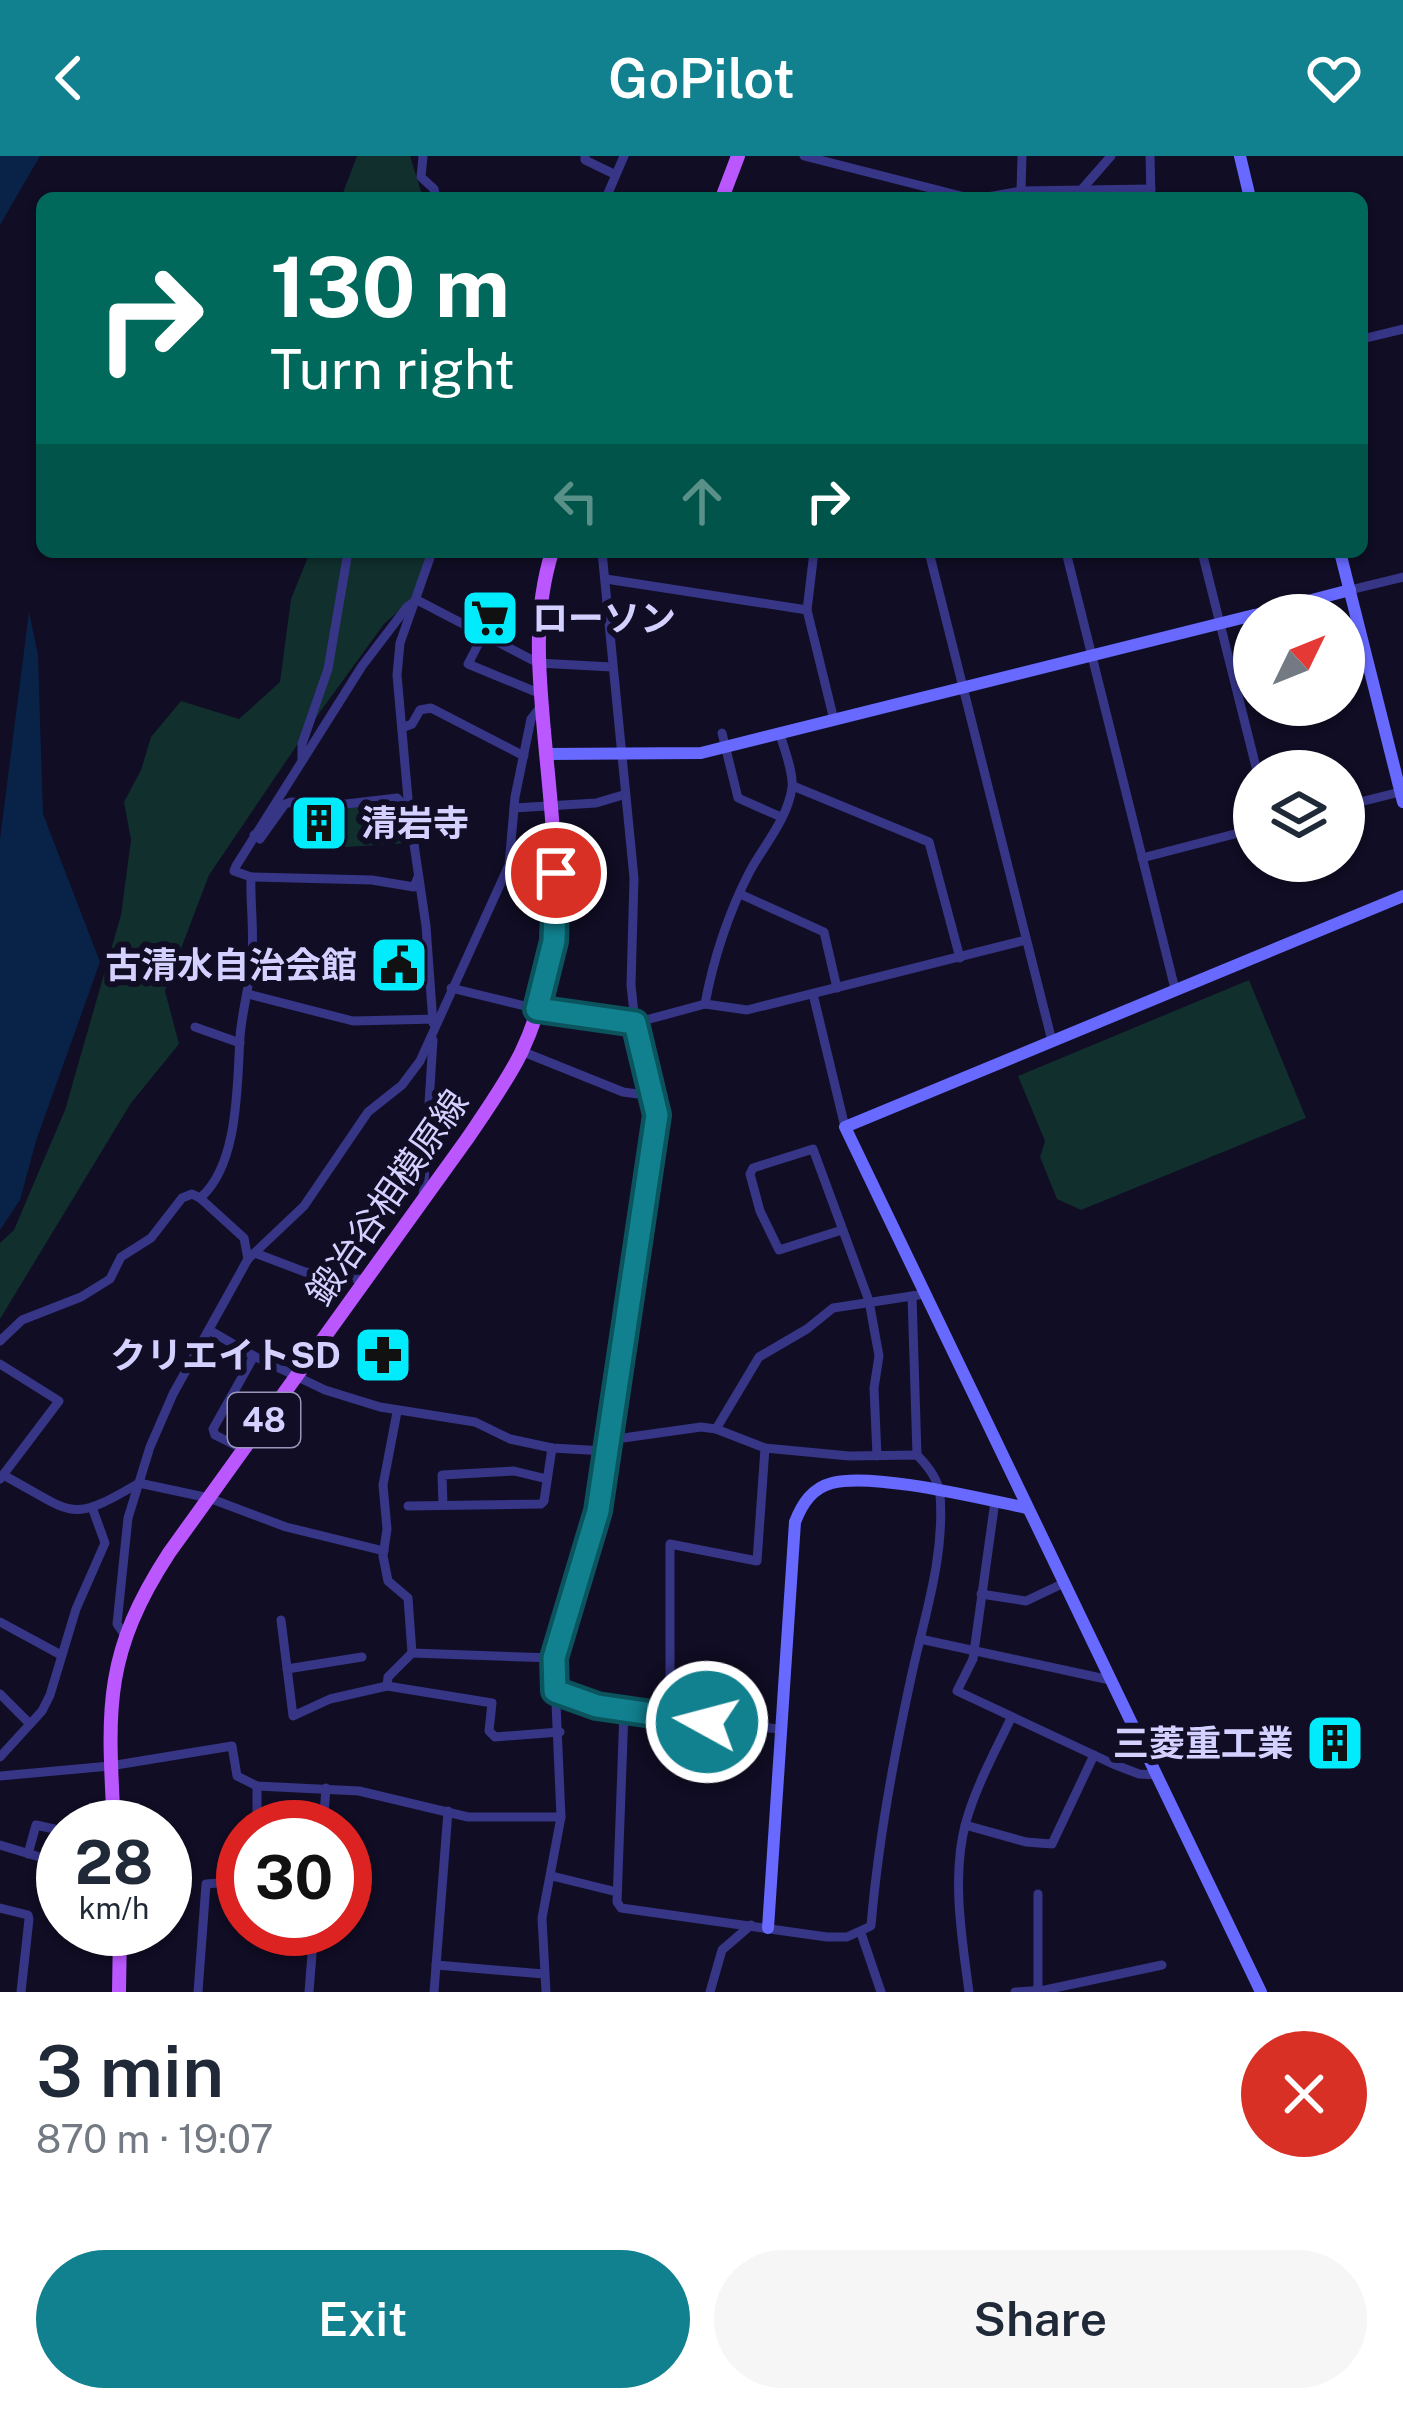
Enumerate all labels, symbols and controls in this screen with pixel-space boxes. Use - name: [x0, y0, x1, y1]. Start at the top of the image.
- icon: back: [36, 45, 102, 111]
- icon: heart: [1301, 45, 1367, 111]
- text: GoPilot: [608, 47, 795, 110]
- text: 130 m: [270, 237, 510, 336]
- icon: right: [72, 240, 228, 396]
- text: Turn right: [270, 338, 515, 401]
- icon: left: [543, 468, 609, 534]
- icon: ahead: [669, 468, 735, 534]
- icon: right: [795, 468, 861, 534]
- supermarket icon: ローソン: [459, 587, 521, 649]
- north arrow: [1233, 594, 1365, 726]
- map controls: [1233, 594, 1365, 882]
- place label: ローソン: [532, 597, 676, 639]
- button: layers: [1233, 750, 1365, 882]
- building icon: 清岩寺: [288, 792, 350, 854]
- place label: 清岩寺: [361, 802, 469, 844]
- pin: [505, 822, 607, 924]
- icon: arrive: [523, 840, 589, 906]
- public building icon: 古清水自治会館: [368, 934, 430, 996]
- place label: 古清水自治会館: [105, 944, 357, 986]
- street label: 鍛冶谷相模原線: [298, 1082, 476, 1312]
- pharmacy icon: クリエイトSD: [352, 1324, 414, 1386]
- place label: クリエイトSD: [110, 1334, 341, 1376]
- road number: 48: [228, 1393, 300, 1447]
- position arrow: [644, 1659, 770, 1785]
- building icon: 三菱重工業: [1304, 1712, 1366, 1774]
- place label: 三菱重工業: [1113, 1722, 1293, 1764]
- speed limit sign: 30: [216, 1800, 372, 1956]
- text: 28: [75, 1827, 153, 1898]
- text: km/h: [79, 1890, 149, 1926]
- text: 3 min: [36, 2029, 224, 2113]
- button: close: [1241, 2031, 1367, 2157]
- text: 870 m · 19:07: [36, 2116, 274, 2162]
- button: Exit: [36, 2250, 690, 2388]
- button: Share: [714, 2250, 1367, 2388]

